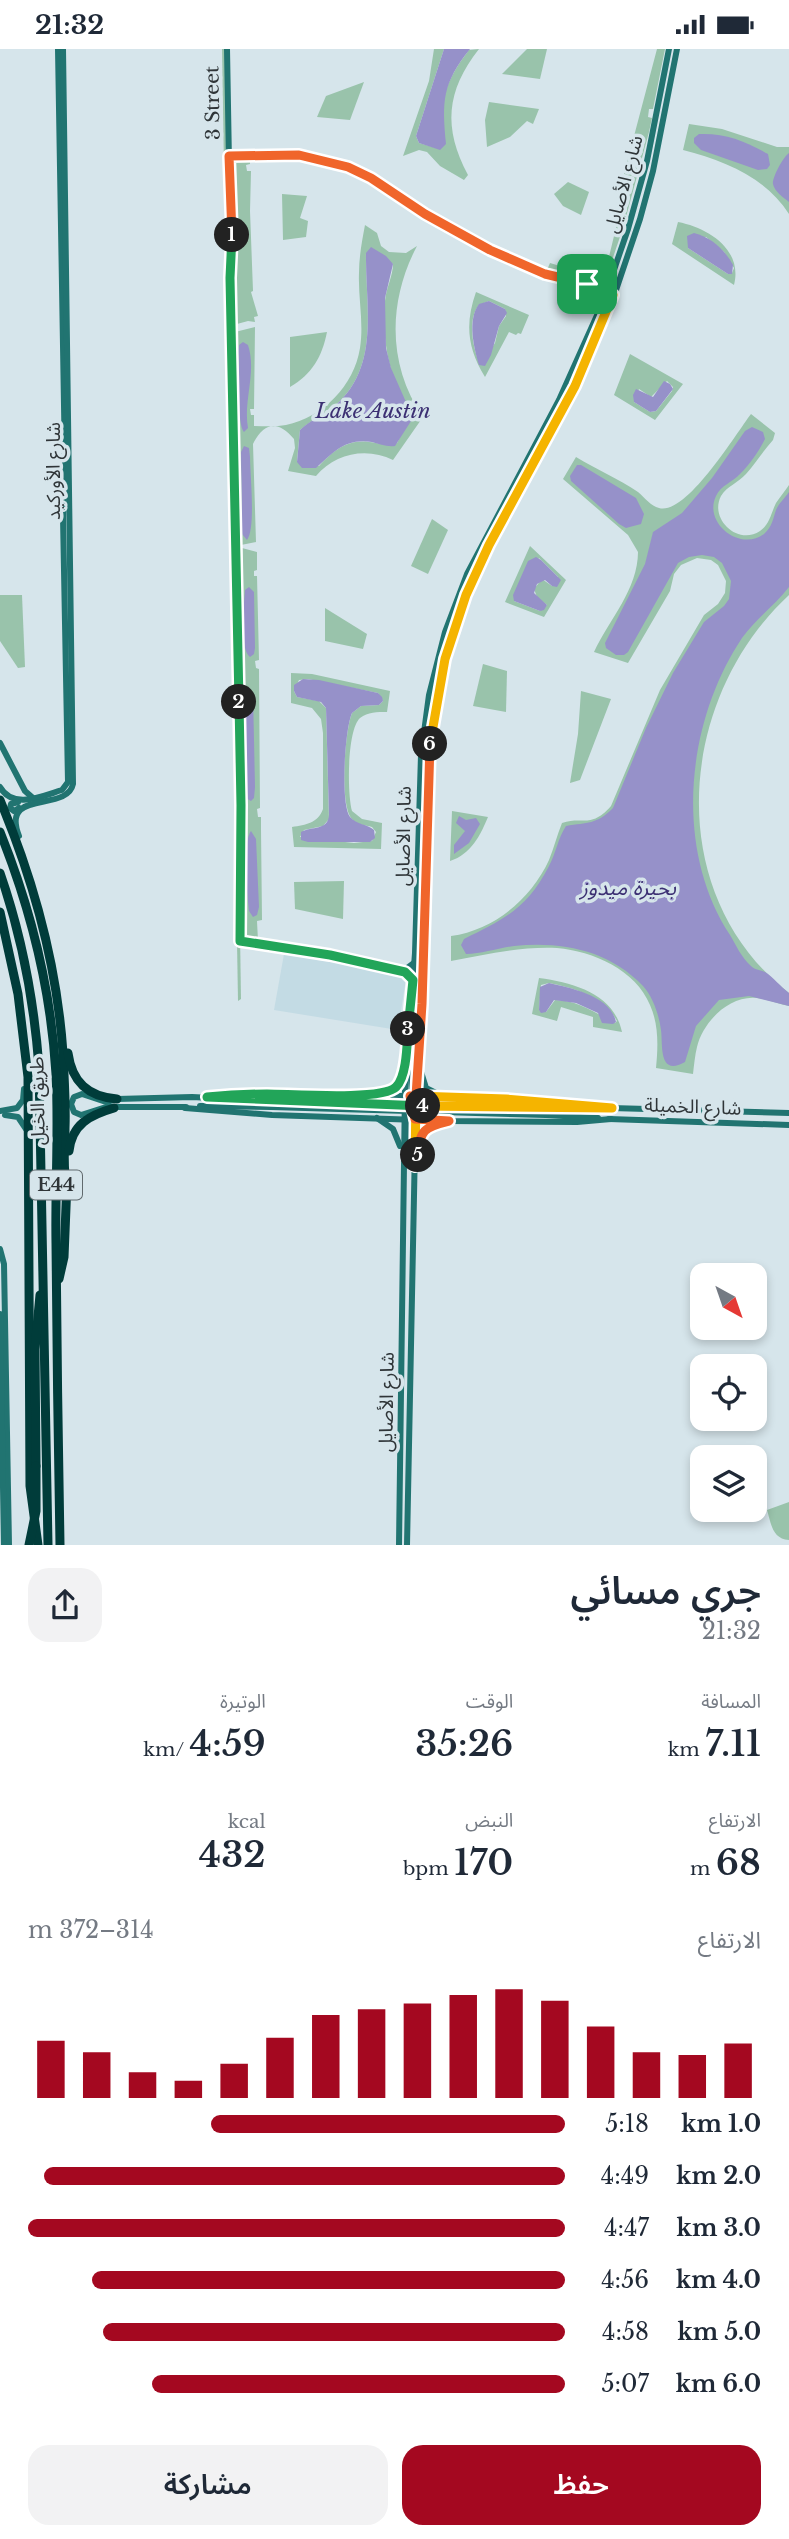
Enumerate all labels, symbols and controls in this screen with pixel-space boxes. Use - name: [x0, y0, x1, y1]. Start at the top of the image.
- text: 21:32: [35, 9, 104, 41]
- street label: 3 Street: [200, 65, 225, 140]
- street label: شارع الأصايل: [599, 133, 650, 236]
- pin: 1: [215, 217, 250, 253]
- text: 1: [227, 223, 236, 246]
- pin: [557, 254, 617, 314]
- icon: arrive: [568, 265, 606, 303]
- water label: Lake Austin: [314, 398, 431, 424]
- street label: شارع الأوركيد: [42, 422, 67, 520]
- pin: 2: [222, 685, 256, 719]
- text: 2: [232, 690, 245, 713]
- pin: 6: [412, 727, 448, 761]
- text: 6: [423, 732, 436, 755]
- street label: شارع الأصايل: [391, 786, 418, 886]
- water label: بحيرة ميدوز: [578, 875, 676, 901]
- pin: 3: [390, 1011, 426, 1047]
- text: 3: [401, 1017, 414, 1040]
- street label: طريق الخيل: [25, 1056, 50, 1146]
- pin: 4: [406, 1089, 440, 1123]
- street label: شارع الخميلة: [644, 1093, 742, 1122]
- text: 4: [416, 1094, 429, 1117]
- pin: 5: [400, 1137, 436, 1173]
- text: 5: [412, 1143, 423, 1166]
- road number: E44: [30, 1170, 82, 1199]
- north arrow: [690, 1263, 766, 1341]
- map controls: [690, 1263, 767, 1522]
- street label: شارع الأصايل: [374, 1352, 401, 1452]
- button: locate: [690, 1354, 767, 1431]
- button: layers: [690, 1445, 767, 1522]
- text: جري مسائي: [570, 1567, 761, 1614]
- button: share: [28, 1568, 102, 1642]
- text: 21:32: [702, 1617, 761, 1645]
- text: الوتيرة: [220, 1690, 266, 1713]
- text: الوقت: [466, 1690, 513, 1713]
- text: المسافة: [701, 1690, 761, 1713]
- text: 4:59: [190, 1722, 266, 1765]
- text: 35:26: [415, 1722, 513, 1765]
- text: 7.11: [705, 1722, 761, 1765]
- text: /km: [143, 1738, 190, 1761]
- text: km: [668, 1738, 705, 1761]
- text: النبض: [465, 1809, 513, 1832]
- text: الارتفاع: [709, 1809, 761, 1832]
- text: kcal: [228, 1810, 266, 1833]
- text: 432: [199, 1833, 266, 1876]
- text: 170: [454, 1841, 513, 1884]
- text: 68: [716, 1841, 761, 1884]
- text: bpm: [403, 1857, 454, 1880]
- text: m: [690, 1857, 716, 1880]
- text: 314–372 m: [28, 1916, 154, 1944]
- text: الارتفاع: [698, 1926, 761, 1954]
- text: 5:18: [605, 2110, 649, 2138]
- text: 1.0 km: [681, 2110, 761, 2138]
- text: 4:49: [601, 2162, 649, 2190]
- text: 2.0 km: [676, 2162, 761, 2190]
- text: 4:47: [604, 2214, 649, 2242]
- text: 3.0 km: [677, 2214, 761, 2242]
- text: 4:56: [601, 2266, 649, 2294]
- text: 4.0 km: [676, 2266, 761, 2294]
- text: 4:58: [602, 2318, 649, 2346]
- text: 5.0 km: [678, 2318, 761, 2346]
- text: 5:07: [601, 2370, 649, 2398]
- text: 6.0 km: [676, 2370, 761, 2398]
- button: مشاركة: [28, 2445, 388, 2525]
- button: حفظ: [402, 2445, 761, 2525]

